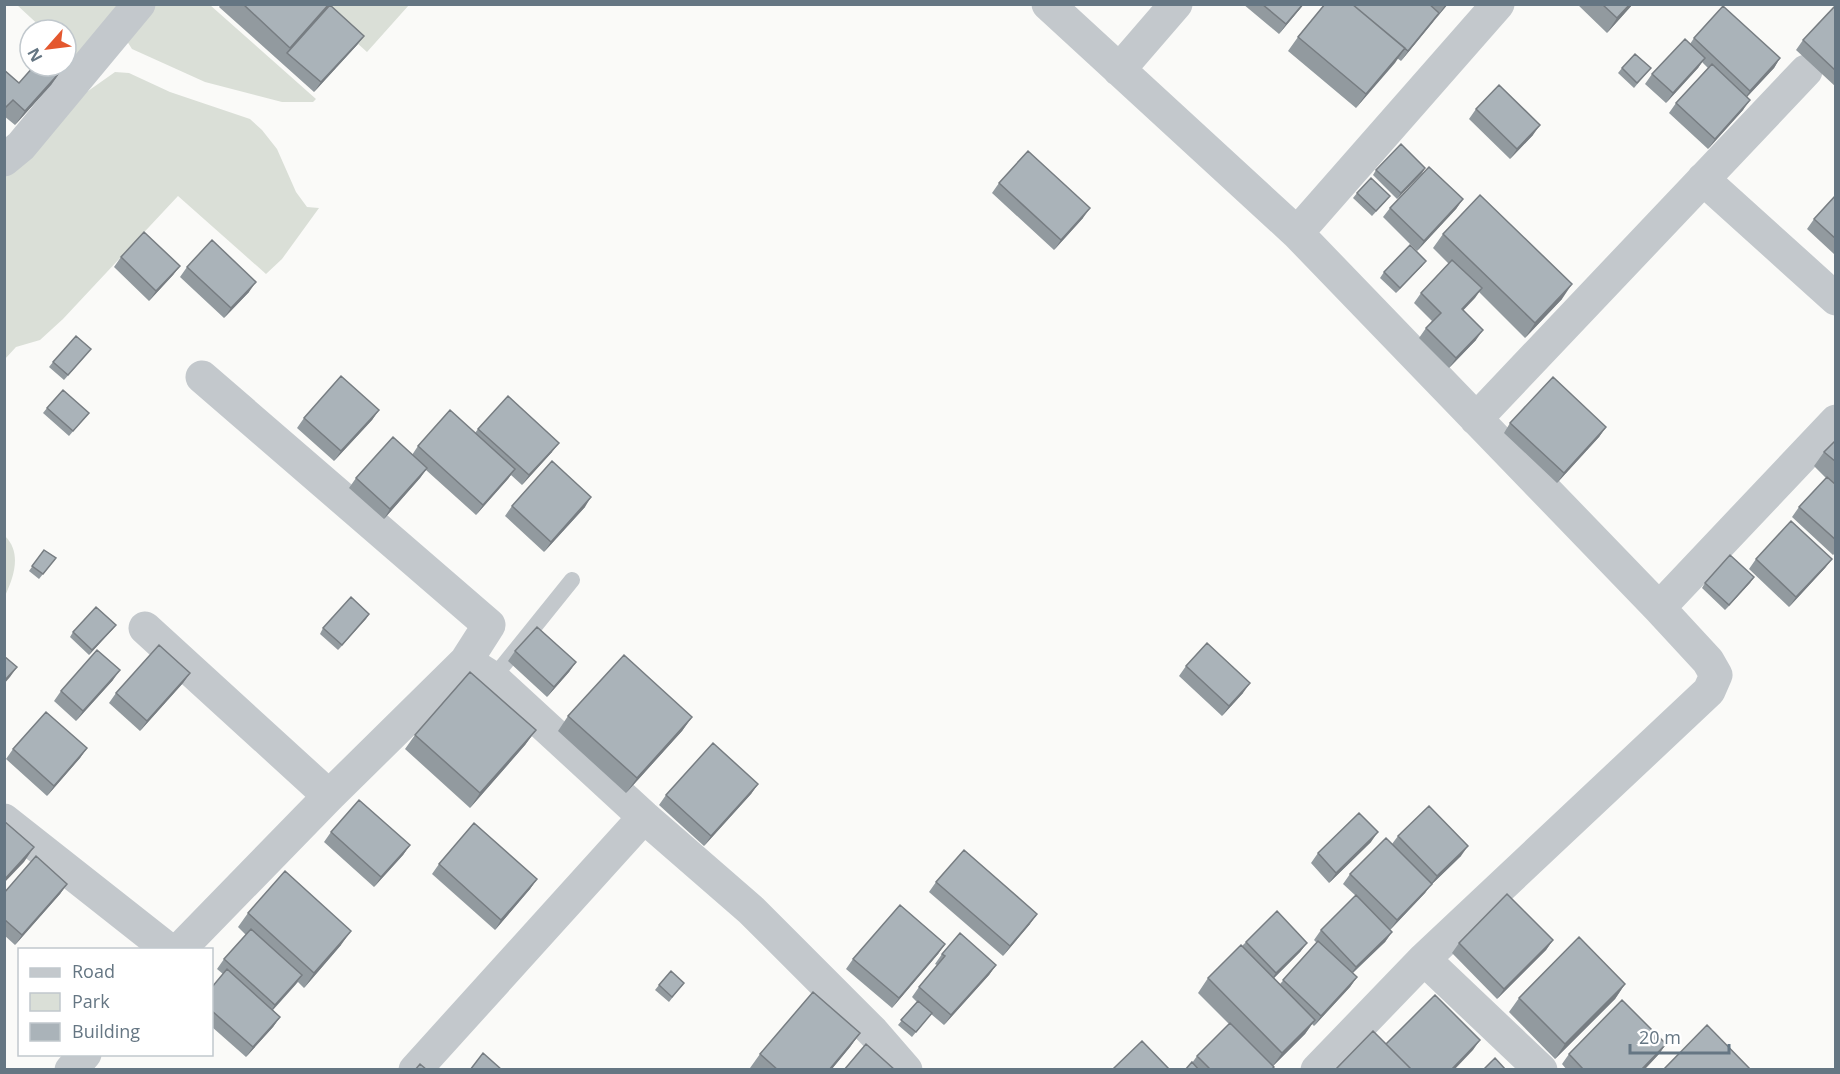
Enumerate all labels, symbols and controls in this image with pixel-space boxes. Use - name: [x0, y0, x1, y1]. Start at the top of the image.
- north arrow: [18, 18, 78, 78]
- text: N: [22, 44, 48, 66]
- legend: [18, 948, 213, 1056]
- text: Road: [72, 959, 115, 983]
- text: Park: [72, 989, 110, 1013]
- scale bar: [1630, 1017, 1729, 1055]
- text: Building: [72, 1019, 140, 1043]
- text: 20 m: [1639, 1025, 1681, 1049]

